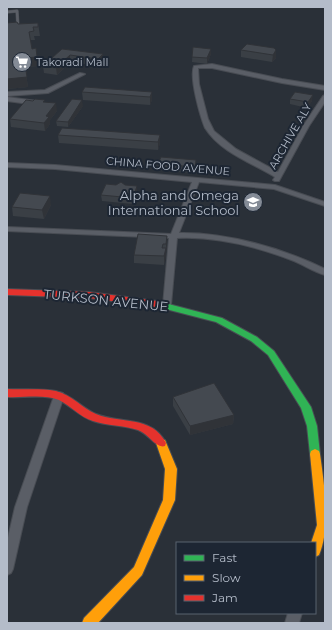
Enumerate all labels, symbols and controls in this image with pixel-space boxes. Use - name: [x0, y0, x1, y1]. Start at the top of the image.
- supermarket icon: Takoradi Mall: [11, 51, 33, 73]
- place label: Takoradi Mall: [36, 55, 108, 69]
- street label: ARCHIVE ALY: [265, 100, 315, 172]
- street label: CHINA FOOD AVENUE: [105, 154, 231, 178]
- place label: Alpha and Omega International School: [108, 187, 239, 218]
- school or university icon: Alpha and Omega International School: [242, 191, 264, 213]
- street label: TURKSON AVENUE: [43, 286, 169, 314]
- legend: [176, 542, 316, 614]
- text: Fast: [212, 550, 237, 565]
- text: Slow: [212, 570, 241, 585]
- text: Jam: [211, 590, 238, 605]

